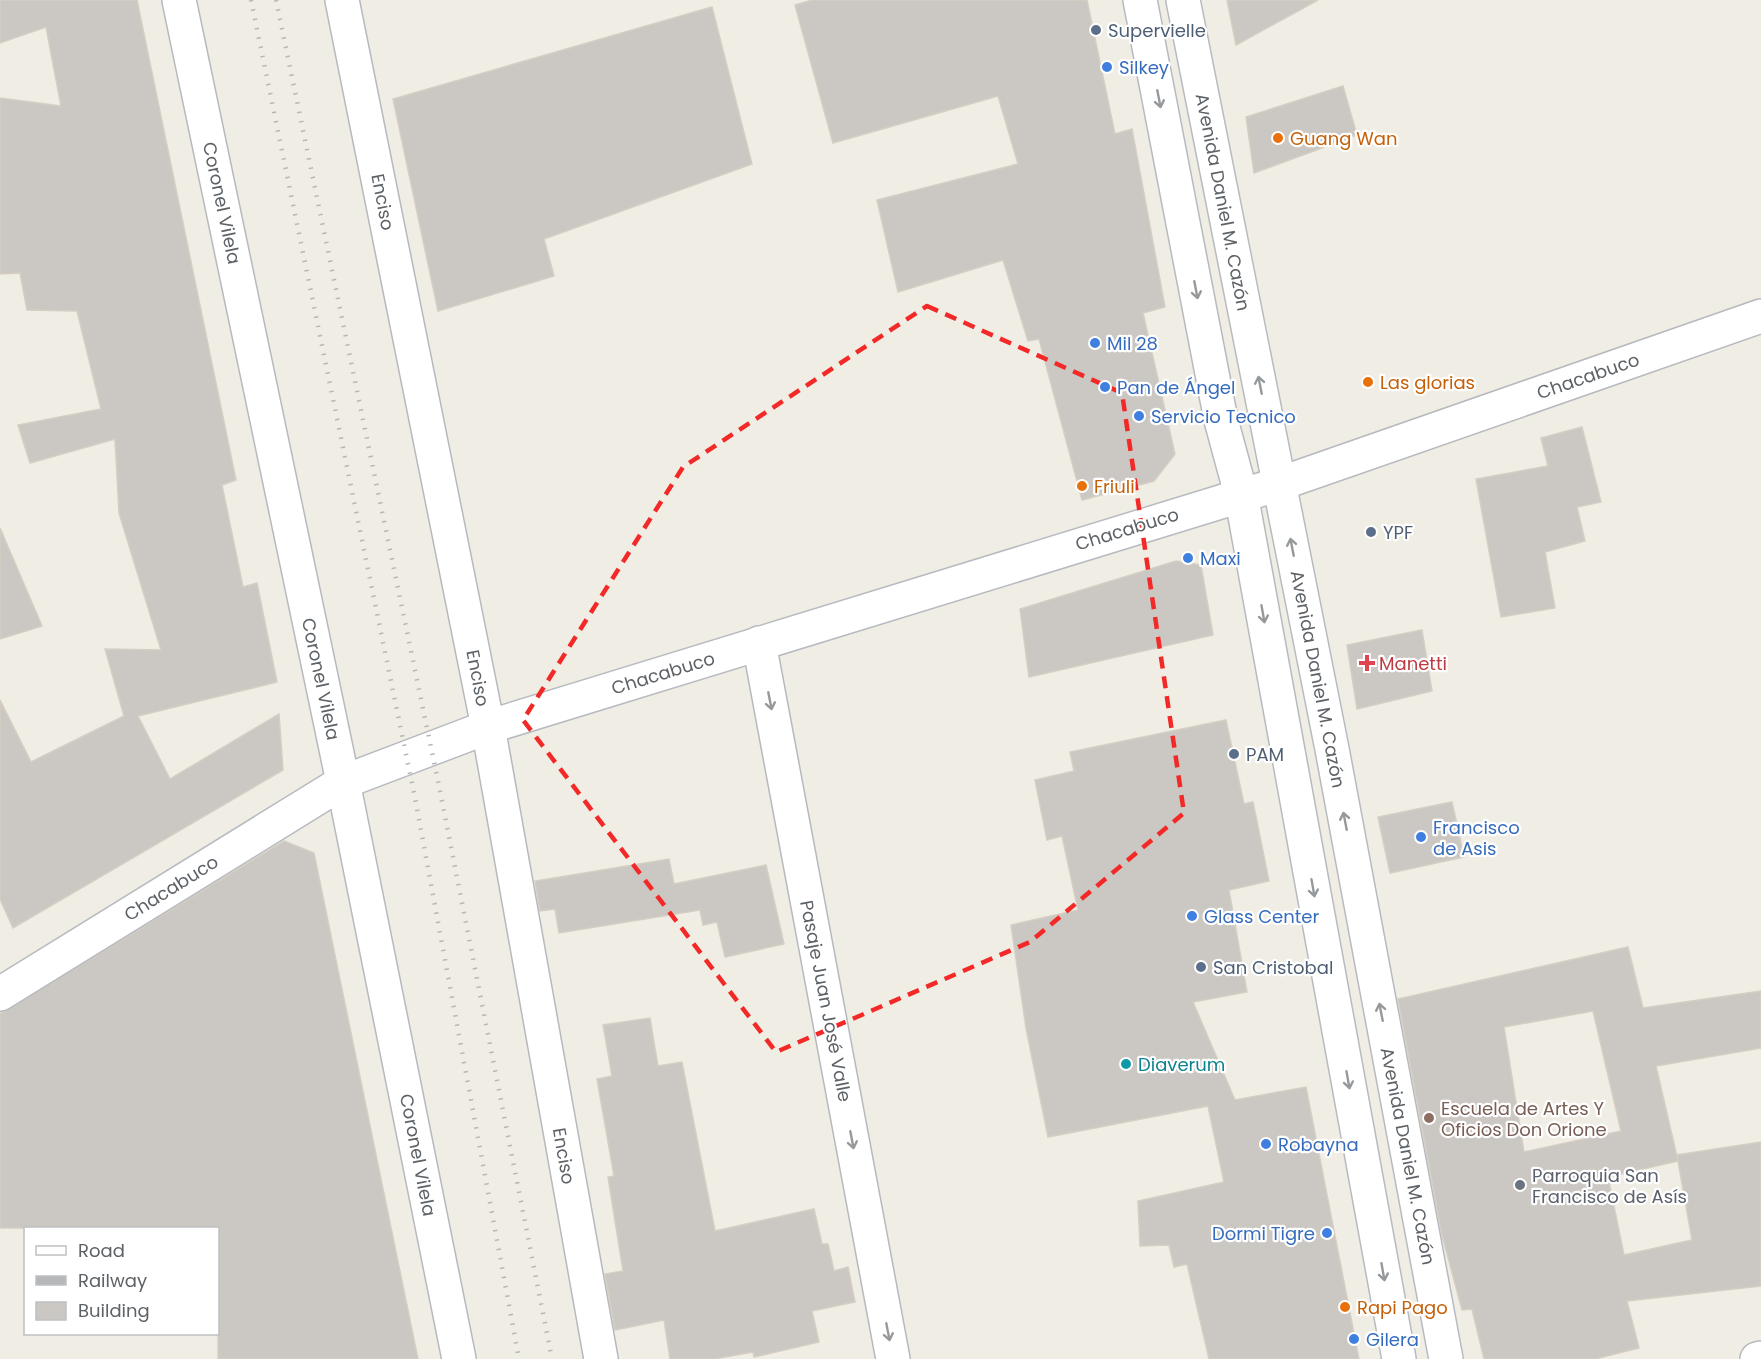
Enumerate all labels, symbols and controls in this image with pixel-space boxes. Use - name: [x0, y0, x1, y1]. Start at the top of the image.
- place label: Supervielle: [1108, 18, 1206, 43]
- marker: Supervielle: [1089, 23, 1103, 37]
- place label: Silkey: [1119, 55, 1169, 80]
- marker: Silkey: [1100, 60, 1114, 74]
- one-way arrow: [1154, 88, 1165, 108]
- street label: Avenida Daniel M. Cazón: [1190, 91, 1256, 313]
- place label: Guang Wan: [1290, 126, 1397, 151]
- marker: Guang Wan: [1271, 131, 1285, 145]
- street label: Coronel Vilela: [197, 140, 247, 266]
- street label: Enciso: [365, 172, 401, 232]
- one-way arrow: [1191, 280, 1202, 299]
- place label: Mil 28: [1107, 331, 1158, 356]
- marker: Mil 28: [1088, 336, 1102, 350]
- street label: Chacabuco: [1533, 347, 1643, 405]
- place label: Las glorias: [1380, 370, 1475, 395]
- place label: Pan de Ángel: [1117, 375, 1235, 400]
- marker: Las glorias: [1361, 375, 1375, 389]
- one-way arrow: [1254, 376, 1265, 396]
- marker: Pan de Ángel: [1098, 380, 1112, 394]
- place label: Servicio Tecnico: [1151, 404, 1296, 429]
- marker: Servicio Tecnico: [1132, 409, 1146, 423]
- place label: Friuli: [1094, 474, 1135, 499]
- marker: Friuli: [1075, 479, 1089, 493]
- street label: Chacabuco: [1072, 501, 1182, 557]
- place label: YPF: [1383, 520, 1413, 545]
- marker: YPF: [1364, 525, 1378, 539]
- one-way arrow: [1286, 538, 1297, 557]
- place label: Maxi: [1200, 546, 1241, 571]
- marker: Maxi: [1181, 551, 1195, 565]
- street label: Avenida Daniel M. Cazón: [1285, 568, 1351, 790]
- one-way arrow: [1258, 603, 1269, 623]
- street label: Coronel Vilela: [296, 616, 346, 742]
- street label: Chacabuco: [608, 645, 718, 701]
- street label: Enciso: [460, 648, 496, 708]
- place label: Manetti: [1379, 651, 1447, 676]
- marker: Manetti: [1360, 656, 1374, 670]
- one-way arrow: [764, 690, 775, 710]
- place label: PAM: [1246, 742, 1284, 767]
- marker: PAM: [1227, 747, 1241, 761]
- one-way arrow: [1339, 811, 1350, 831]
- place label: Francisco de Asis: [1433, 815, 1520, 861]
- marker: Francisco de Asis: [1414, 830, 1428, 844]
- street label: Chacabuco: [119, 849, 223, 927]
- one-way arrow: [1308, 878, 1319, 898]
- street label: Pasaje Juan José Valle: [794, 898, 858, 1104]
- place label: Glass Center: [1204, 904, 1319, 929]
- marker: Glass Center: [1185, 909, 1199, 923]
- place label: San Cristobal: [1213, 955, 1333, 980]
- marker: San Cristobal: [1194, 960, 1208, 974]
- one-way arrow: [1375, 1003, 1386, 1023]
- street label: Avenida Daniel M. Cazón: [1375, 1045, 1441, 1267]
- place label: Diaverum: [1138, 1052, 1225, 1077]
- marker: Diaverum: [1119, 1057, 1133, 1071]
- one-way arrow: [1343, 1070, 1354, 1089]
- street label: Coronel Vilela: [394, 1092, 442, 1218]
- place label: Escuela de Artes Y Oficios Don Orione: [1441, 1096, 1607, 1142]
- marker: Escuela de Artes Y Oficios Don Orione: [1422, 1111, 1436, 1125]
- street label: Enciso: [547, 1126, 581, 1186]
- one-way arrow: [847, 1130, 858, 1149]
- place label: Robayna: [1278, 1132, 1359, 1157]
- marker: Robayna: [1259, 1137, 1273, 1151]
- place label: Parroquia San Francisco de Asís: [1532, 1163, 1687, 1209]
- marker: Parroquia San Francisco de Asís: [1513, 1178, 1527, 1192]
- place label: Dormi Tigre: [1212, 1221, 1315, 1246]
- marker: Dormi Tigre: [1320, 1226, 1334, 1240]
- legend: [24, 1227, 219, 1335]
- text: Road: [78, 1238, 125, 1263]
- one-way arrow: [1378, 1262, 1389, 1281]
- text: Railway: [78, 1268, 147, 1293]
- place label: Rapi Pago: [1357, 1295, 1448, 1320]
- text: Building: [78, 1298, 150, 1323]
- marker: Rapi Pago: [1338, 1300, 1352, 1314]
- one-way arrow: [883, 1321, 894, 1341]
- place label: Gilera: [1366, 1327, 1419, 1352]
- marker: Gilera: [1347, 1332, 1361, 1346]

